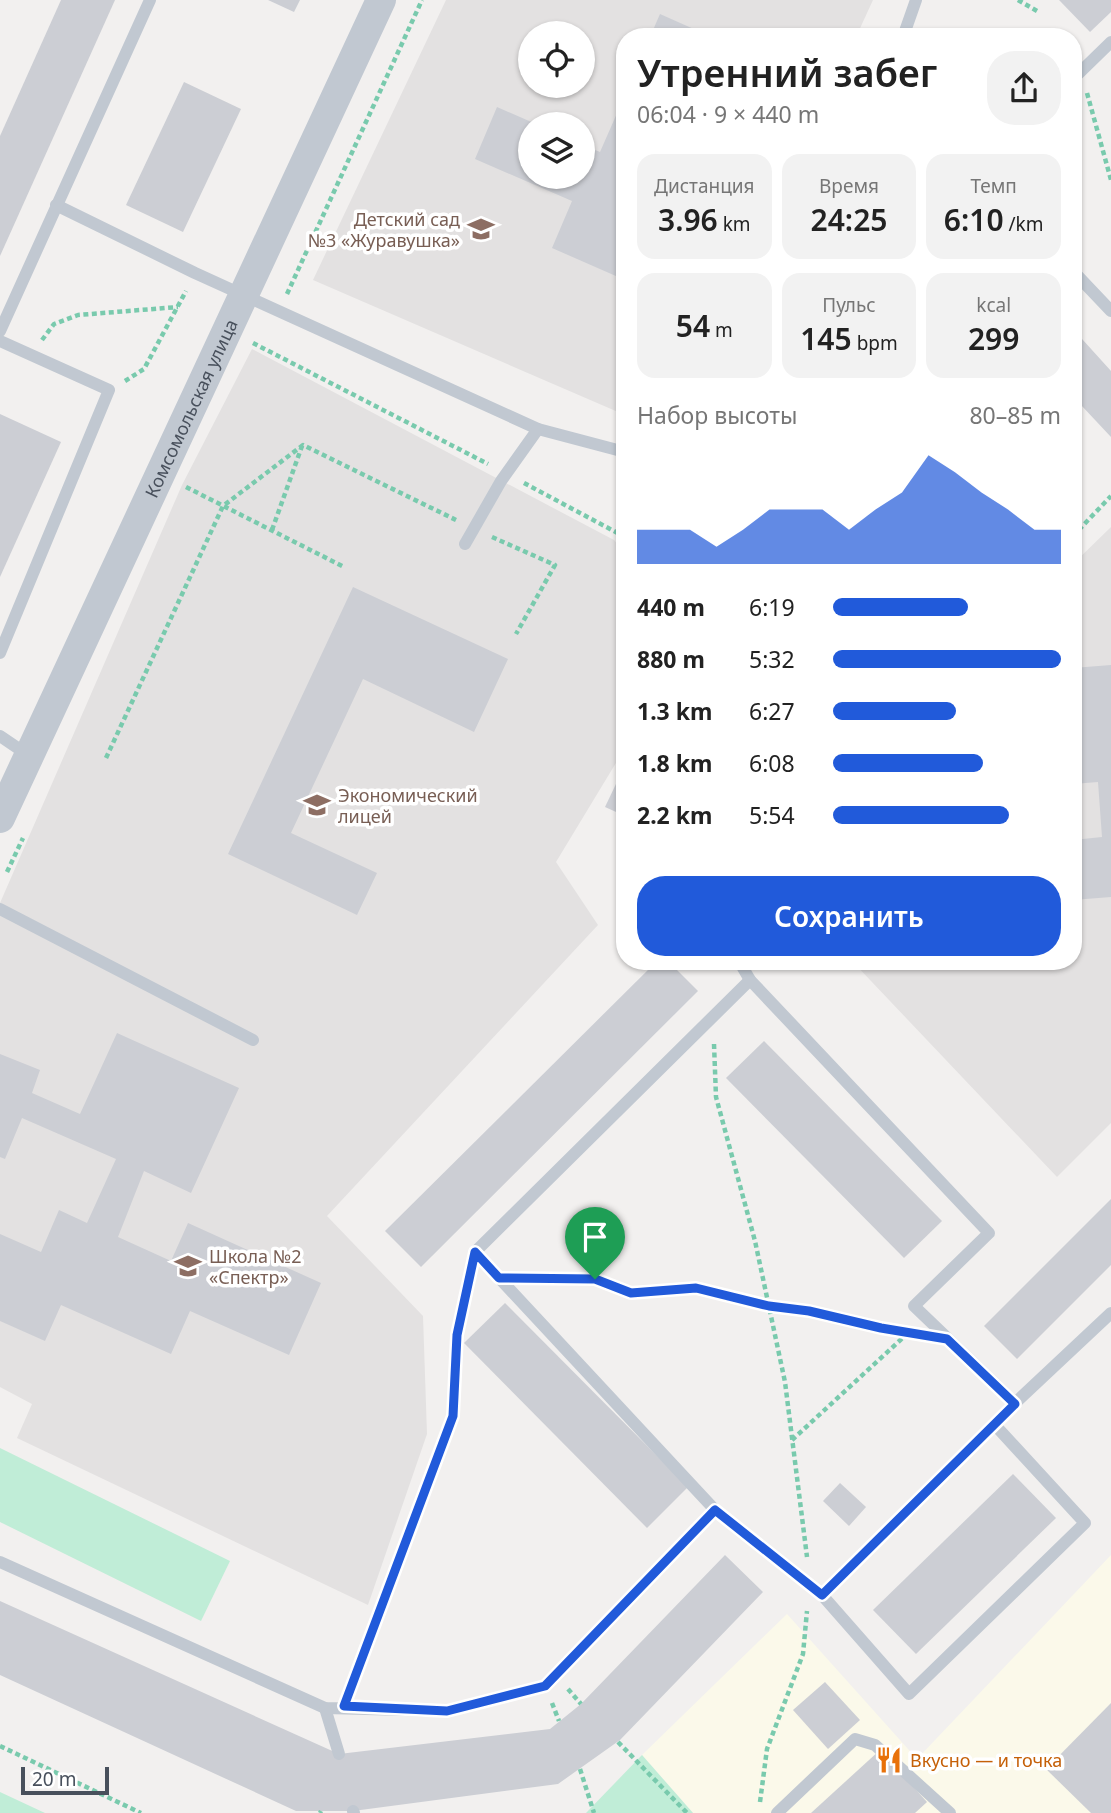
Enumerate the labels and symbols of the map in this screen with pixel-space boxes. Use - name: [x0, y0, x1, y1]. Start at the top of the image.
- place label: Детский сад №3 «Журавушка»: [308, 207, 460, 252]
- school or university icon: Детский сад №3 «Журавушка»: [466, 214, 496, 244]
- street label: Комсомольская улица: [139, 315, 243, 501]
- place label: Экономический лицей: [338, 783, 478, 828]
- school or university icon: Экономический лицей: [302, 790, 332, 820]
- pin: [565, 1207, 625, 1279]
- place label: Школа №2 «Спектр»: [209, 1244, 301, 1289]
- school or university icon: Школа №2 «Спектр»: [173, 1251, 203, 1281]
- restaurant icon: Вкусно — и точка: [874, 1745, 904, 1775]
- place label: Вкусно — и точка: [910, 1748, 1062, 1772]
- scale bar: [21, 1764, 108, 1796]

